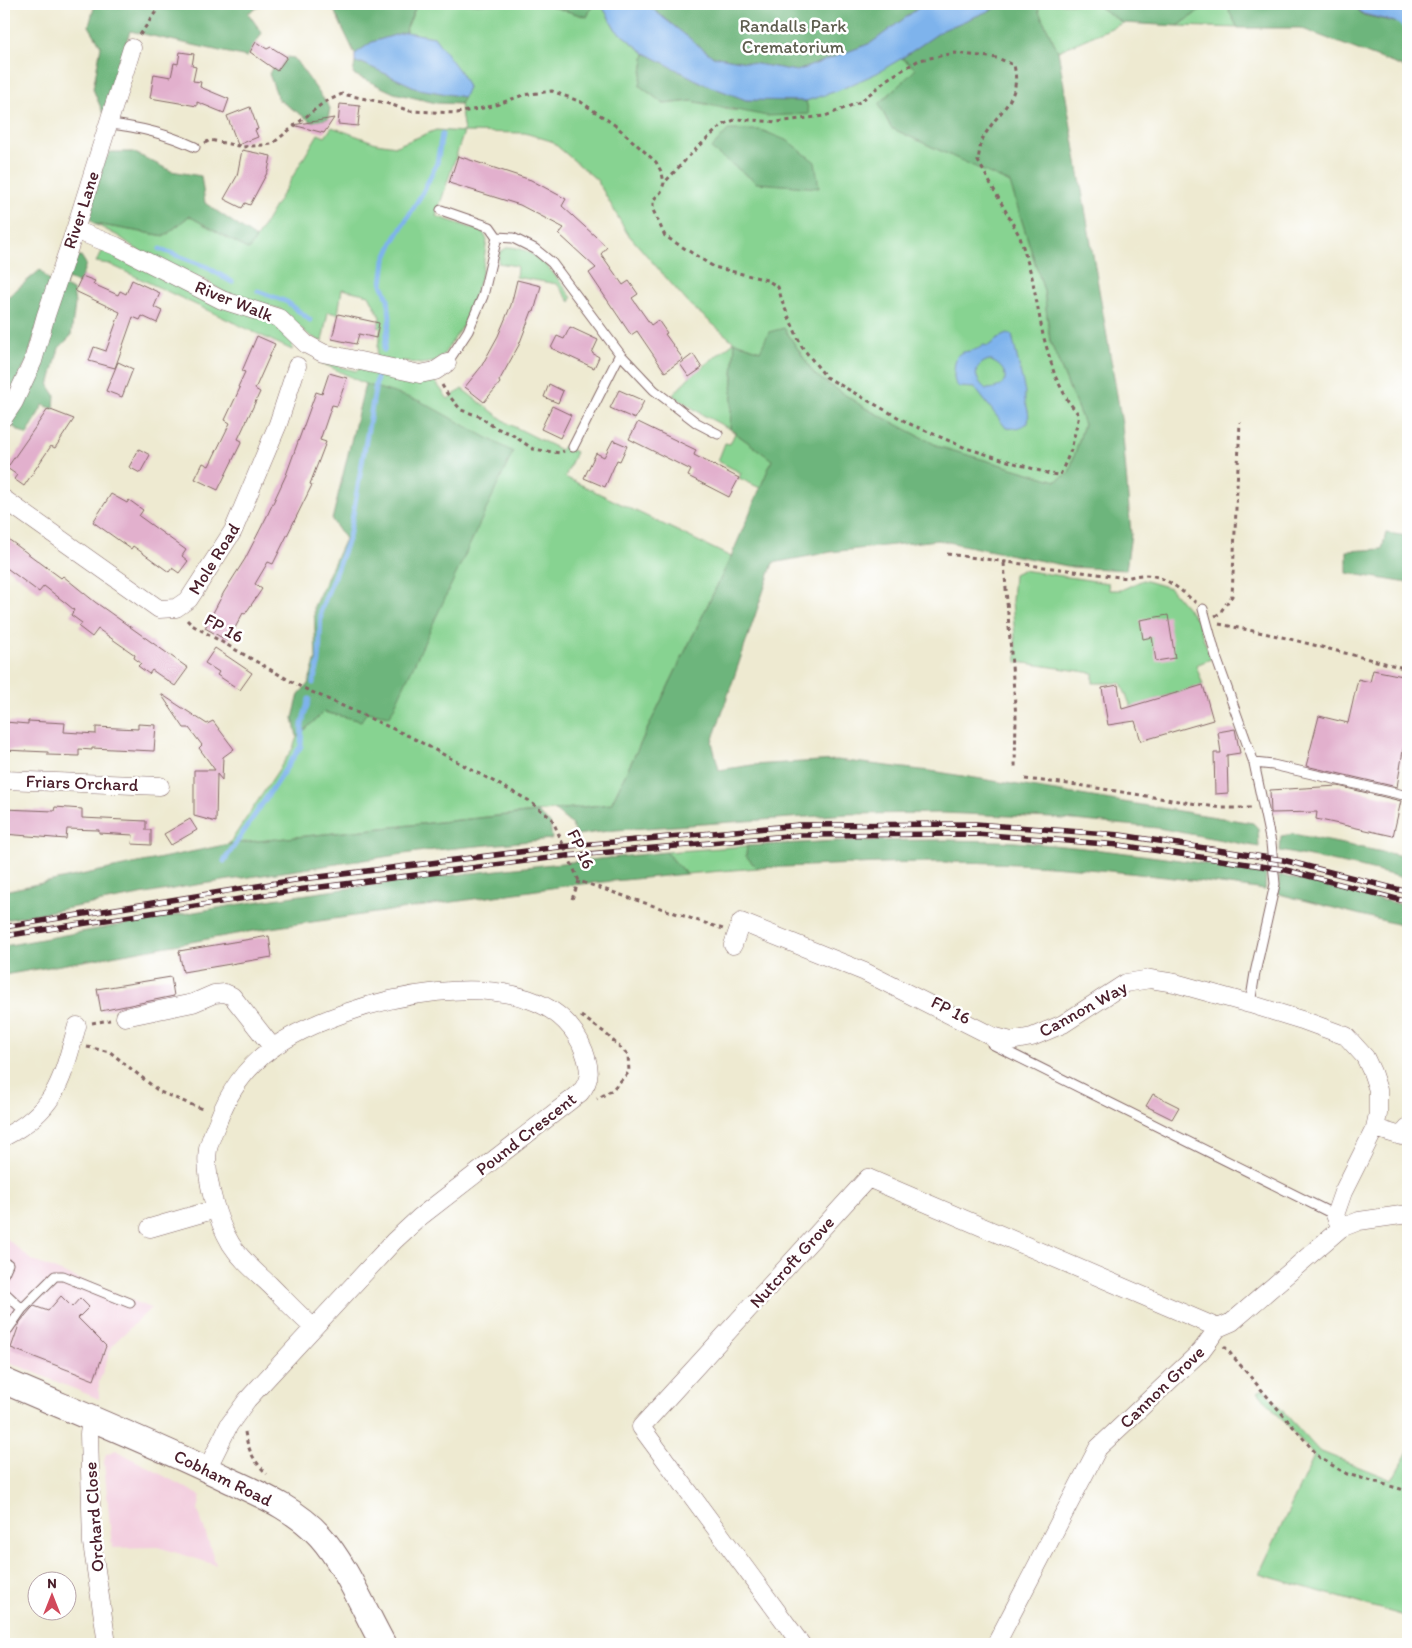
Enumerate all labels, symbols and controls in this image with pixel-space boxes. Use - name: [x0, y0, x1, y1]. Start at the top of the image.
- park label: Randalls Park Crematorium: [739, 15, 847, 58]
- street label: River Lane: [58, 168, 104, 252]
- street label: River Walk: [192, 275, 277, 327]
- street label: Mole Road: [183, 519, 245, 599]
- street label: FP 16: [201, 608, 247, 648]
- street label: Friars Orchard: [25, 770, 139, 796]
- street label: FP 16: [562, 826, 600, 872]
- street label: Cannon Way: [1035, 976, 1131, 1042]
- street label: FP 16: [928, 991, 974, 1029]
- street label: Pound Crescent: [471, 1088, 581, 1180]
- street label: Nutcroft Grove: [745, 1211, 839, 1313]
- street label: Cannon Grove: [1115, 1341, 1209, 1433]
- street label: Cobham Road: [170, 1445, 276, 1511]
- street label: Orchard Close: [79, 1461, 109, 1573]
- north arrow: [28, 1570, 78, 1620]
- text: N: [47, 1575, 57, 1592]

